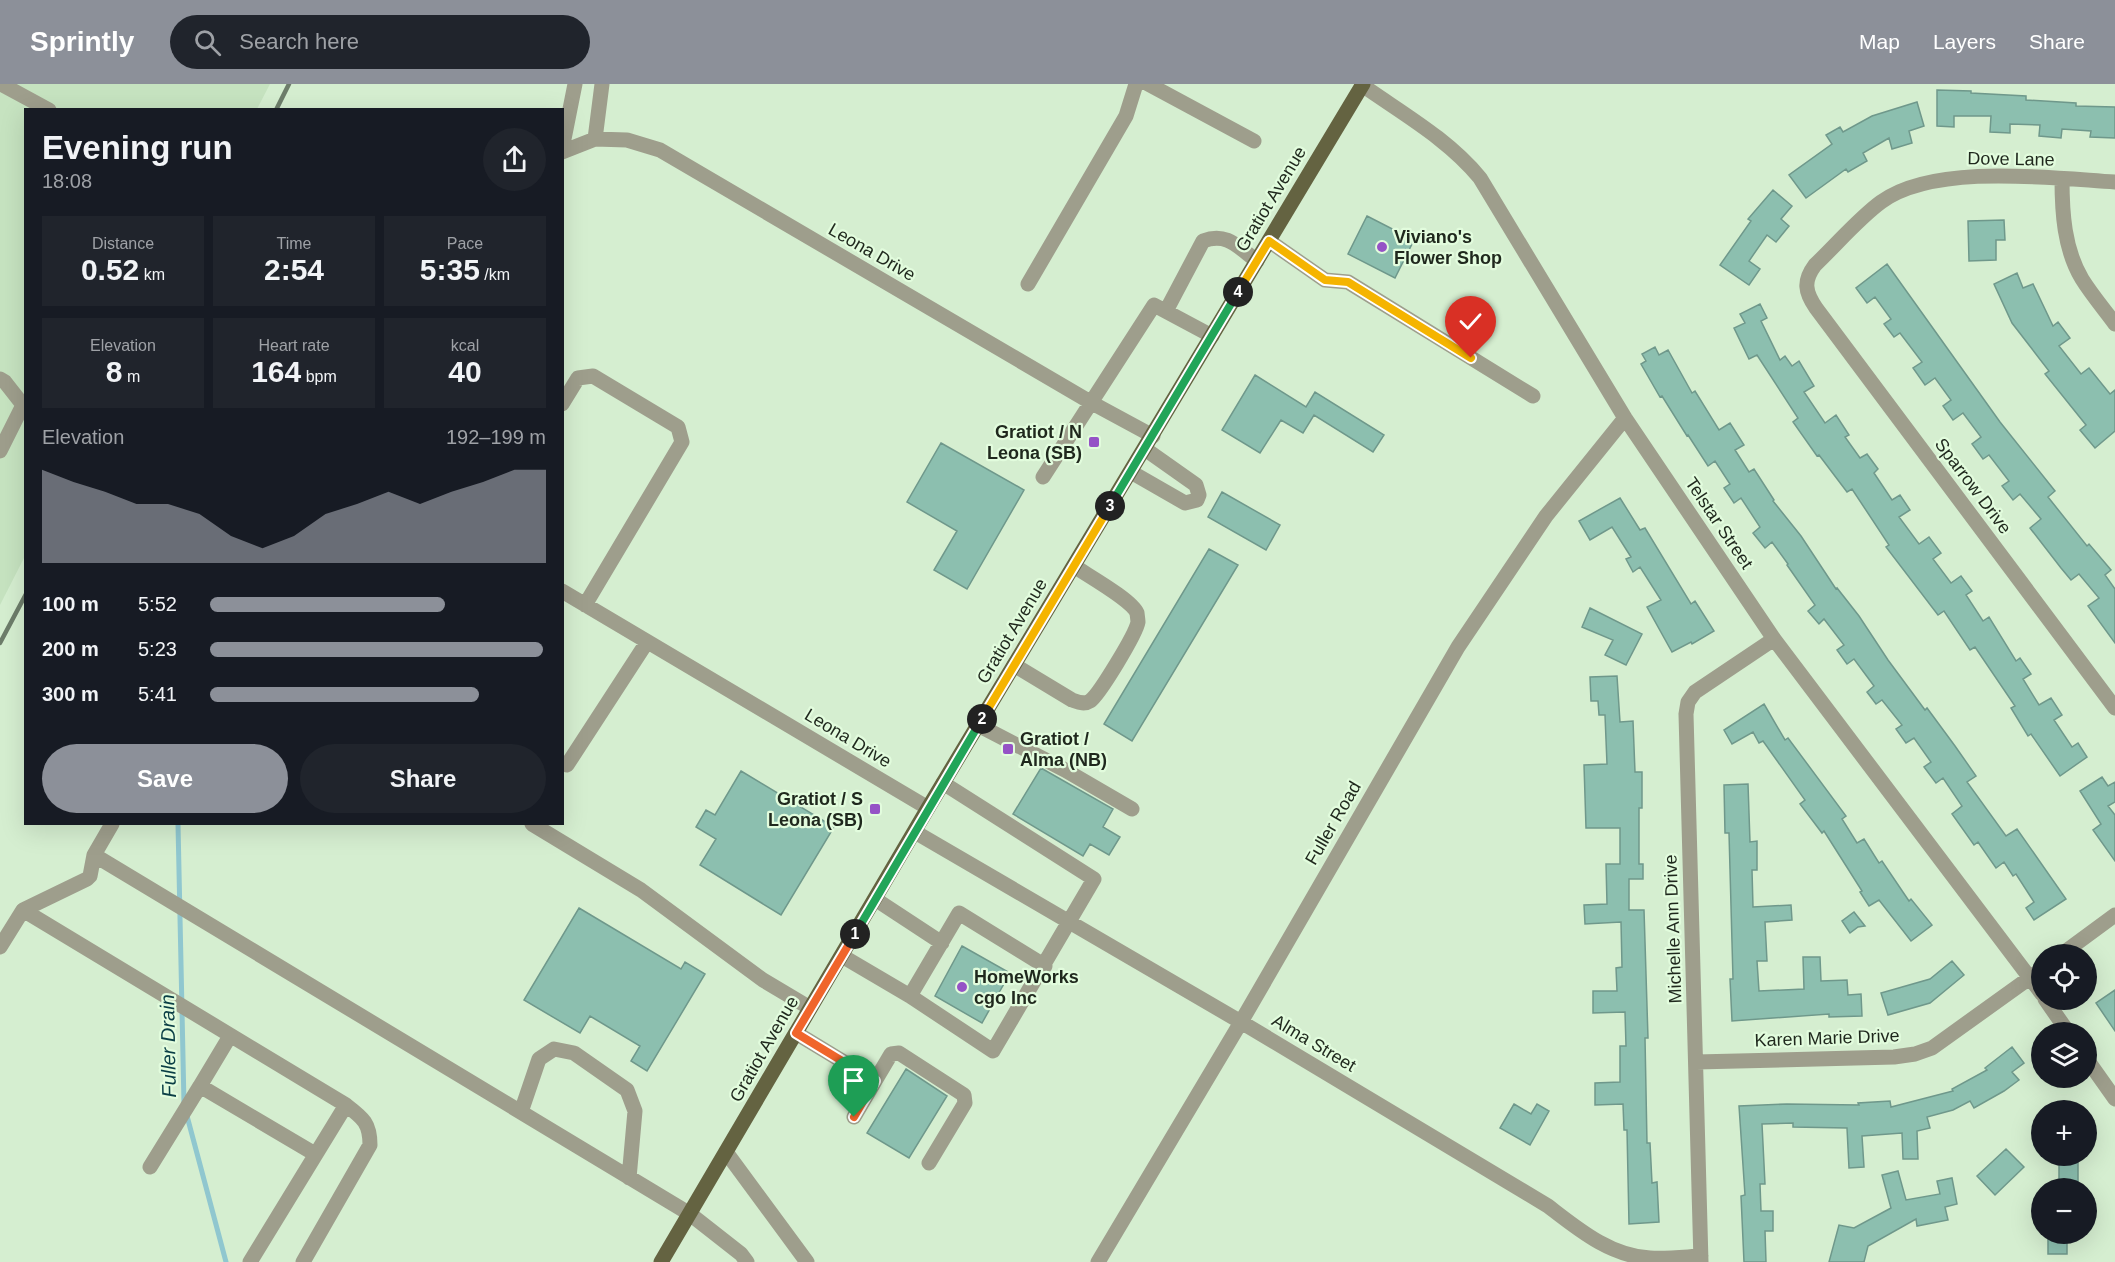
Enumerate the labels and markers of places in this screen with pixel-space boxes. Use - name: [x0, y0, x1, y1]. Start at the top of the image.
- place label: Viviano's Flower Shop: [1394, 227, 1502, 268]
- marker: Viviano's Flower Shop: [1375, 240, 1389, 254]
- pin: 4: [1223, 277, 1253, 307]
- pin: [1445, 296, 1496, 358]
- place label: Gratiot / N Leona (SB): [987, 422, 1082, 463]
- marker: Gratiot / N Leona (SB): [1087, 435, 1101, 449]
- pin: 3: [1095, 491, 1125, 521]
- pin: 2: [967, 704, 997, 734]
- place label: Gratiot / Alma (NB): [1020, 729, 1107, 770]
- marker: Gratiot / Alma (NB): [1001, 742, 1015, 756]
- place label: Gratiot / S Leona (SB): [768, 789, 863, 830]
- marker: Gratiot / S Leona (SB): [868, 802, 882, 816]
- pin: 1: [840, 919, 870, 949]
- place label: HomeWorks cgo Inc: [974, 967, 1079, 1008]
- marker: HomeWorks cgo Inc: [955, 980, 969, 994]
- pin: [828, 1055, 879, 1117]

